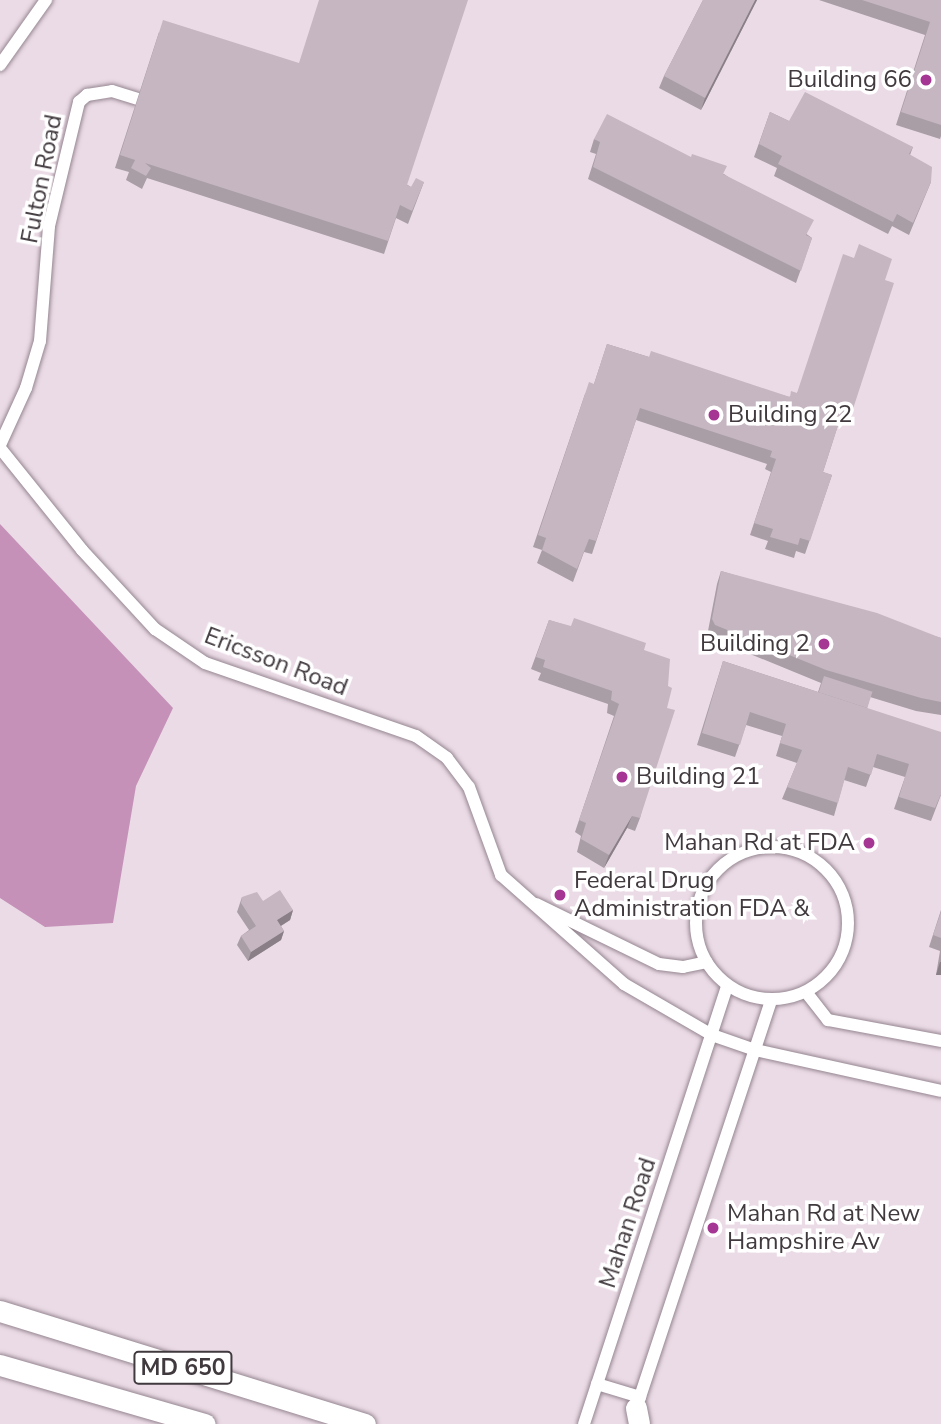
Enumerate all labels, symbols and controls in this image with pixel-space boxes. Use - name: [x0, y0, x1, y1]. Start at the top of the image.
- place label: Building 66: [788, 66, 912, 94]
- marker: Building 66: [918, 72, 934, 88]
- street label: Fulton Road: [15, 112, 69, 246]
- place label: Building 22: [728, 401, 852, 429]
- marker: Building 22: [706, 407, 722, 423]
- street label: Ericsson Road: [200, 621, 352, 703]
- place label: Building 2: [700, 630, 810, 658]
- marker: Building 2: [816, 636, 832, 652]
- place label: Building 21: [636, 763, 760, 791]
- marker: Building 21: [614, 769, 630, 785]
- place label: Mahan Rd at FDA: [664, 829, 855, 857]
- marker: Mahan Rd at FDA: [861, 835, 877, 851]
- place label: Federal Drug Administration FDA &: [574, 867, 810, 923]
- marker: Federal Drug Administration FDA &: [552, 887, 568, 903]
- street label: Mahan Road: [593, 1154, 663, 1292]
- place label: Mahan Rd at New Hampshire Av: [727, 1200, 920, 1256]
- marker: Mahan Rd at New Hampshire Av: [705, 1220, 721, 1236]
- road number: MD 650: [132, 1348, 234, 1387]

